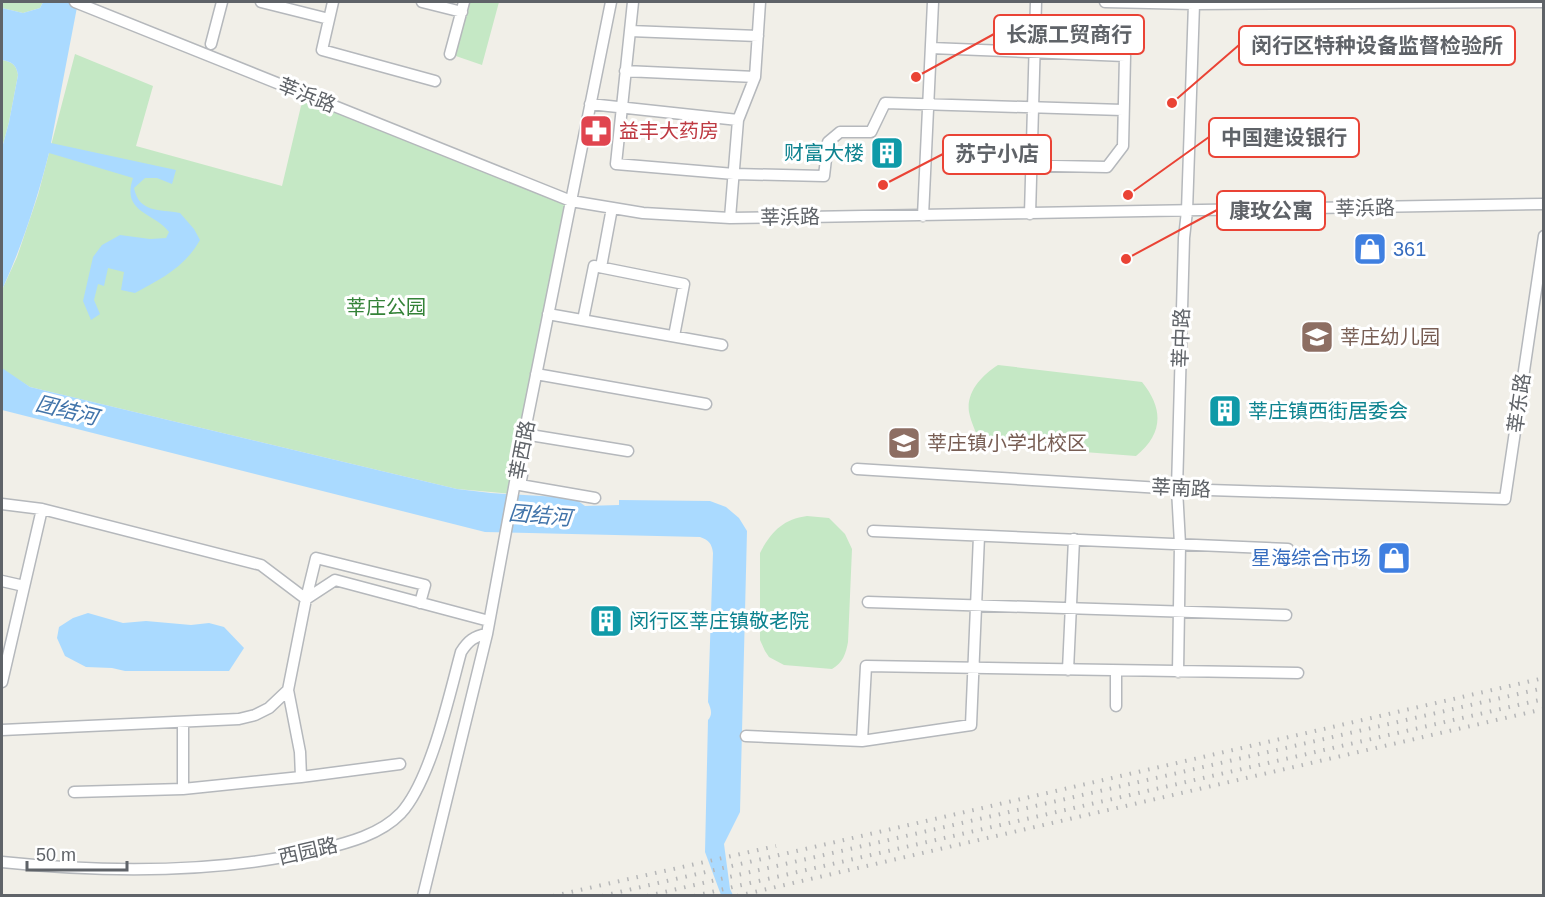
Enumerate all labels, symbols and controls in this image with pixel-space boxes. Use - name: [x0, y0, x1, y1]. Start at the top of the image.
- callout: 长源工贸商行: [994, 15, 1144, 54]
- text: 长源工贸商行: [1006, 23, 1132, 46]
- callout: 闵行区特种设备监督检验所: [1239, 26, 1515, 65]
- text: 闵行区特种设备监督检验所: [1251, 34, 1503, 57]
- street label: 莘浜路: [275, 74, 339, 116]
- pharmacy icon: 益丰大药房: [578, 113, 614, 149]
- callout: 中国建设银行: [1209, 118, 1359, 157]
- place label: 益丰大药房: [619, 120, 719, 142]
- text: 中国建设银行: [1221, 126, 1347, 149]
- building icon: 财富大楼: [869, 135, 905, 171]
- callout: 苏宁小店: [943, 135, 1051, 174]
- place label: 财富大楼: [784, 142, 864, 164]
- text: 苏宁小店: [955, 142, 1039, 165]
- callout: 康玫公寓: [1217, 191, 1325, 230]
- street label: 莘浜路: [1335, 196, 1395, 220]
- text: 康玫公寓: [1229, 199, 1313, 222]
- street label: 莘浜路: [760, 205, 820, 229]
- shop icon: 361: [1352, 231, 1388, 267]
- place label: 361: [1393, 238, 1426, 260]
- park label: 莘庄公园: [346, 296, 426, 318]
- street label: 莘中路: [1169, 308, 1193, 368]
- school or university icon: 莘庄幼儿园: [1299, 319, 1335, 355]
- place label: 莘庄幼儿园: [1340, 326, 1440, 348]
- street label: 莘东路: [1504, 372, 1534, 434]
- water label: 团结河: [34, 391, 104, 430]
- building icon: 莘庄镇西街居委会: [1207, 393, 1243, 429]
- place label: 莘庄镇西街居委会: [1248, 400, 1408, 422]
- street label: 莘西路: [505, 418, 539, 482]
- school or university icon: 莘庄镇小学北校区: [886, 425, 922, 461]
- place label: 莘庄镇小学北校区: [927, 432, 1087, 454]
- street label: 莘南路: [1150, 475, 1212, 501]
- water label: 团结河: [508, 501, 576, 530]
- shop icon: 星海综合市场: [1376, 540, 1412, 576]
- place label: 星海综合市场: [1251, 547, 1371, 569]
- building icon: 闵行区莘庄镇敬老院: [588, 603, 624, 639]
- place label: 闵行区莘庄镇敬老院: [629, 610, 809, 632]
- scale bar: [27, 834, 128, 872]
- street label: 西园路: [276, 834, 340, 868]
- text: 50 m: [36, 845, 76, 865]

